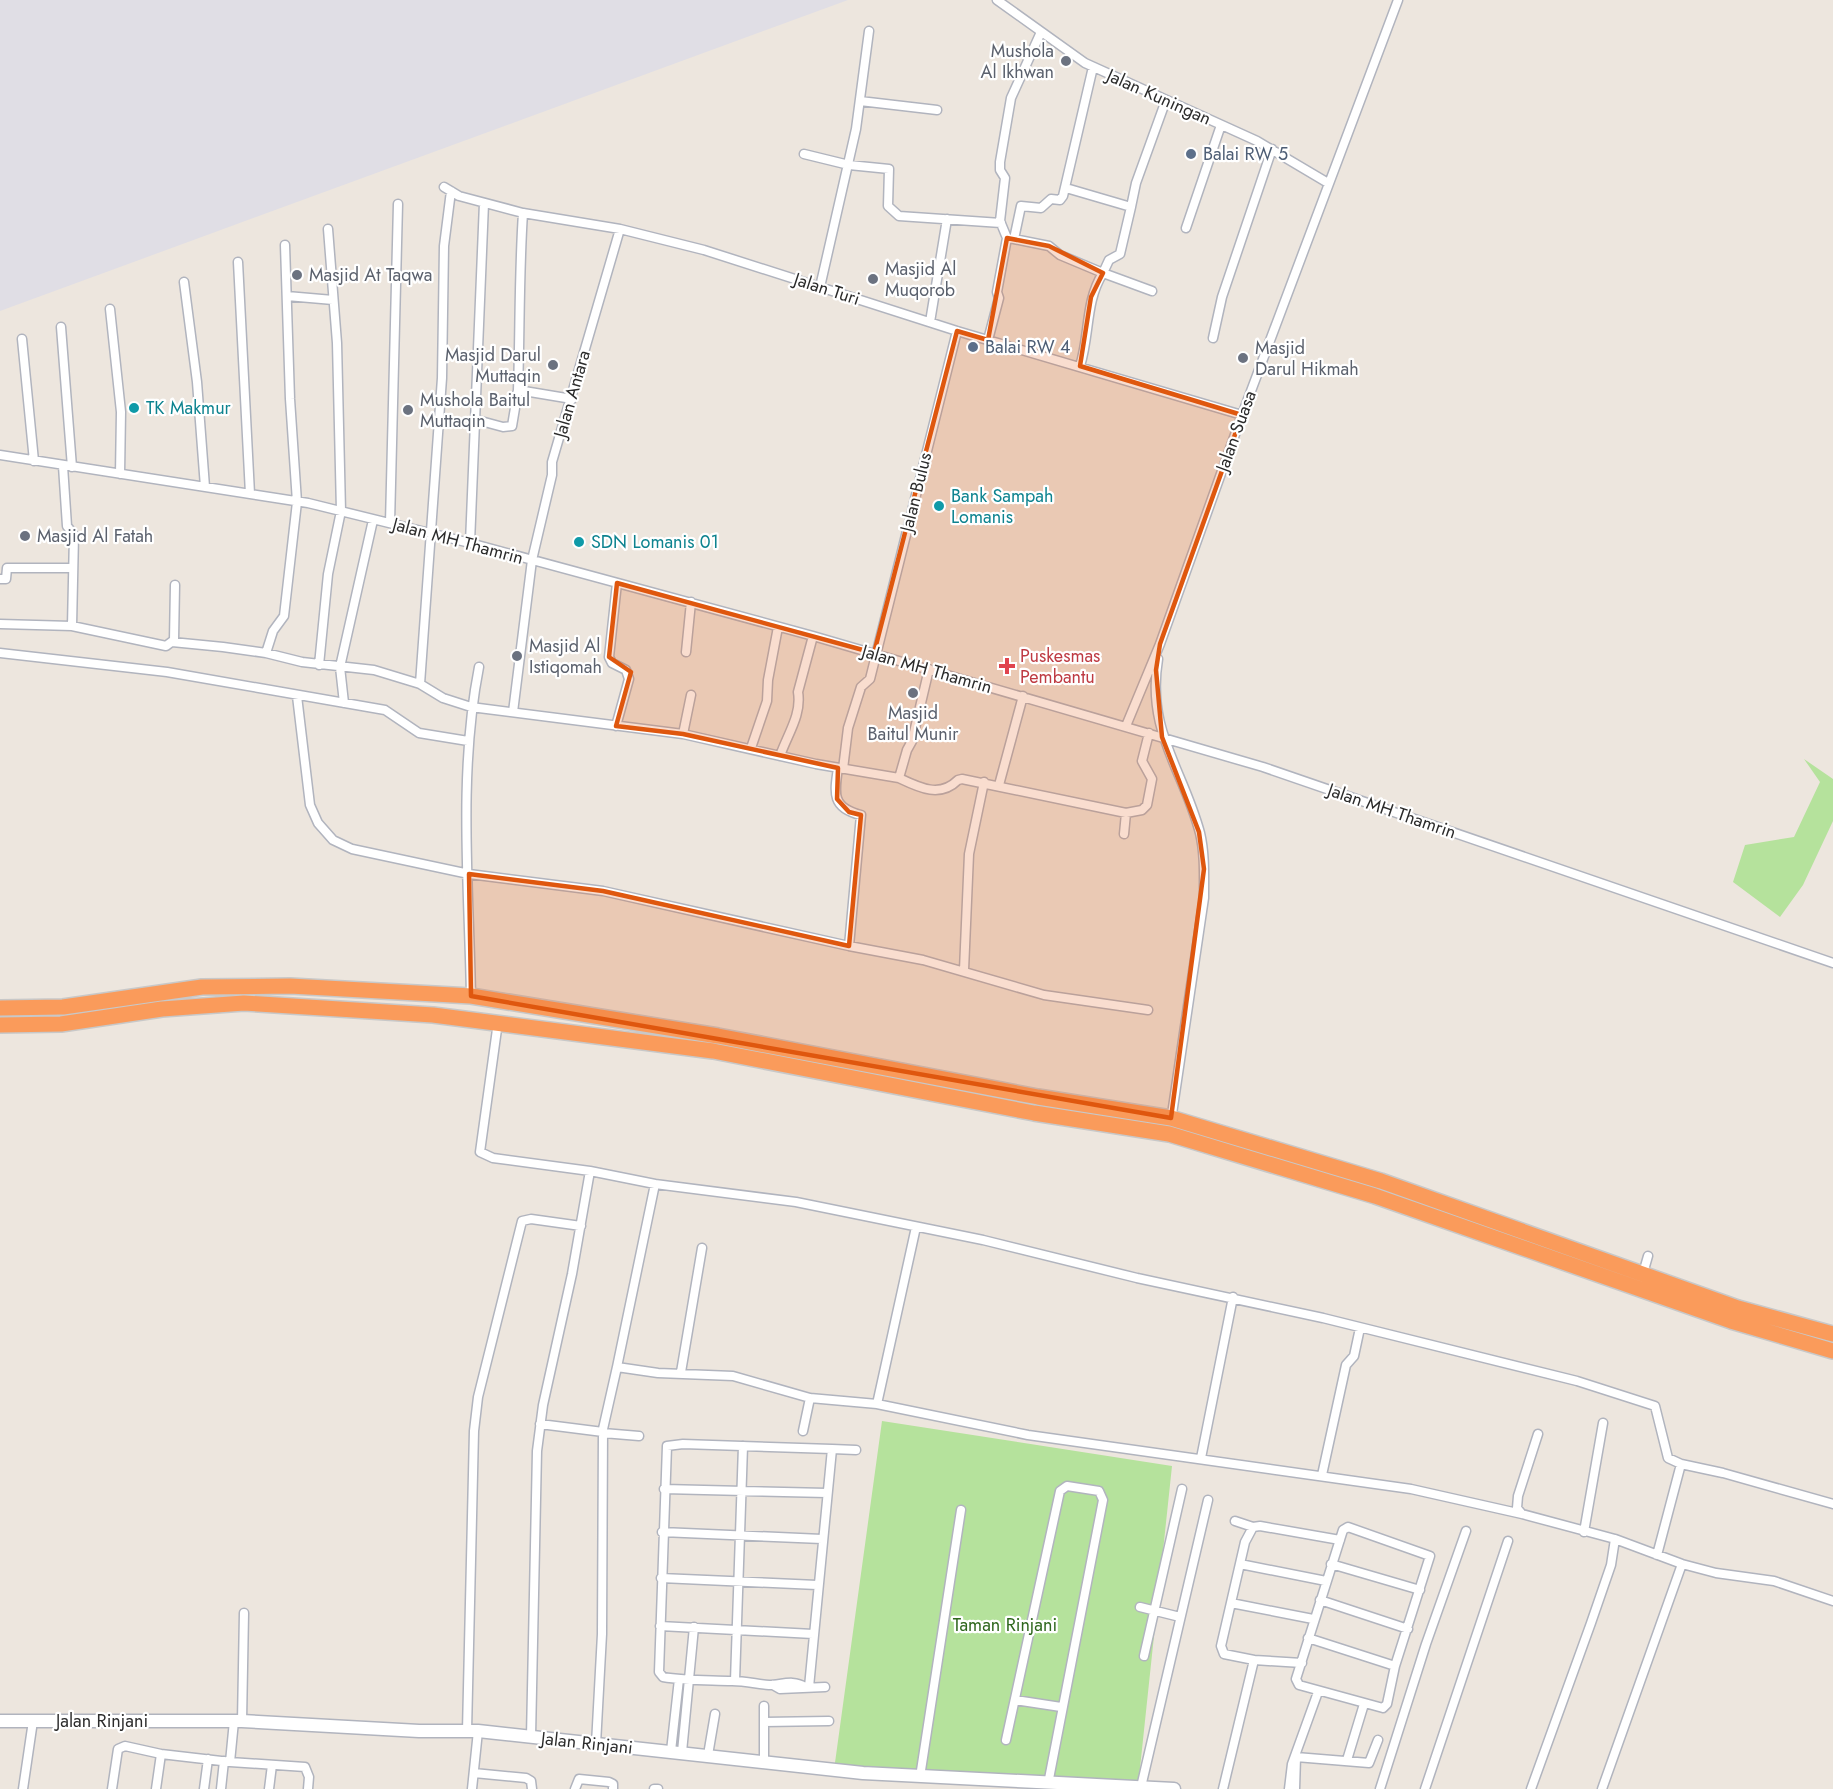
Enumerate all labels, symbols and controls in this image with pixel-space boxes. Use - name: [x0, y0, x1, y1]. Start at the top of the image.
- place label: Mushola Al Ikhwan: [981, 38, 1054, 85]
- marker: Mushola Al Ikhwan: [1059, 54, 1073, 68]
- street label: Jalan Kuningan: [1101, 62, 1215, 132]
- place label: Balai RW 5: [1203, 141, 1288, 167]
- marker: Balai RW 5: [1184, 147, 1198, 161]
- place label: Masjid Al Muqorob: [885, 256, 956, 303]
- place label: Masjid At Taqwa: [309, 262, 432, 288]
- street label: Jalan Turi: [789, 266, 863, 312]
- marker: Masjid At Taqwa: [290, 268, 304, 282]
- marker: Masjid Al Muqorob: [866, 272, 880, 286]
- place label: Balai RW 4: [985, 334, 1070, 360]
- place label: Masjid Darul Hikmah: [1255, 335, 1359, 382]
- marker: Balai RW 4: [966, 340, 980, 354]
- place label: Masjid Darul Muttaqin: [445, 342, 541, 389]
- street label: Jalan Antara: [547, 347, 597, 443]
- marker: Masjid Darul Hikmah: [1236, 351, 1250, 365]
- marker: Masjid Darul Muttaqin: [546, 358, 560, 372]
- place label: Mushola Baitul Muttaqin: [420, 387, 530, 434]
- street label: Jalan Suasa: [1209, 387, 1263, 477]
- place label: TK Makmur: [146, 395, 232, 421]
- marker: TK Makmur: [127, 401, 141, 415]
- marker: Mushola Baitul Muttaqin: [401, 403, 415, 417]
- street label: Jalan Bulus: [893, 450, 938, 536]
- place label: Bank Sampah Lomanis: [951, 483, 1053, 530]
- marker: Bank Sampah Lomanis: [932, 499, 946, 513]
- street label: Jalan MH Thamrin: [388, 511, 526, 571]
- place label: Masjid Al Fatah: [37, 523, 153, 549]
- marker: Masjid Al Fatah: [18, 529, 32, 543]
- place label: SDN Lomanis 01: [591, 529, 719, 555]
- marker: SDN Lomanis 01: [572, 535, 586, 549]
- place label: Masjid Al Istiqomah: [529, 633, 602, 680]
- street label: Jalan MH Thamrin: [857, 637, 995, 700]
- place label: Puskesmas Pembantu: [1020, 643, 1100, 690]
- marker: Masjid Al Istiqomah: [510, 649, 524, 663]
- marker: Puskesmas Pembantu: [998, 657, 1016, 675]
- marker: Masjid Baitul Munir: [906, 686, 920, 700]
- place label: Masjid Baitul Munir: [867, 700, 959, 747]
- street label: Jalan MH Thamrin: [1322, 776, 1460, 845]
- park label: Taman Rinjani: [953, 1612, 1057, 1638]
- street label: Jalan Rinjani: [54, 1708, 148, 1734]
- street label: Jalan Rinjani: [538, 1725, 634, 1761]

